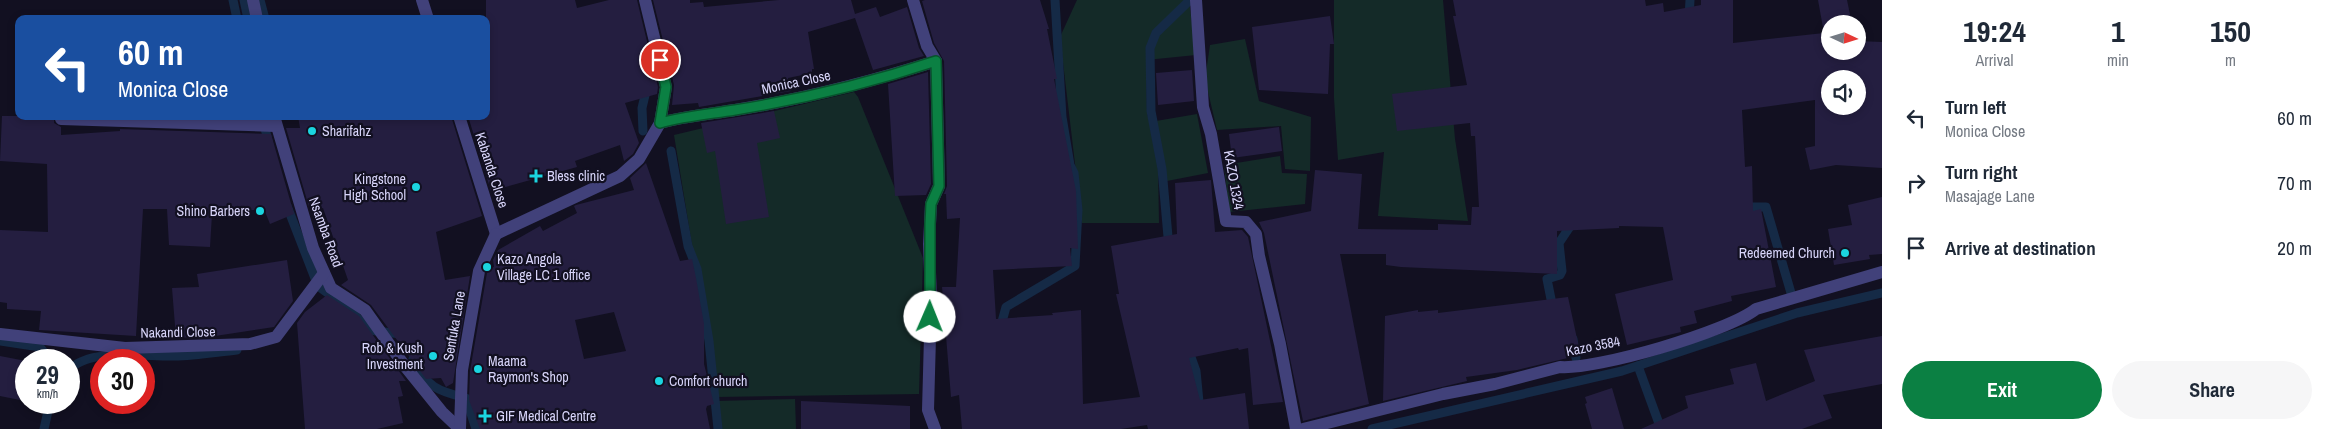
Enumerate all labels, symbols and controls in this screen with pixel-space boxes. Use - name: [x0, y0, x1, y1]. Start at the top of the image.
- text: 19:24: [1963, 11, 2026, 51]
- text: 1: [2111, 11, 2125, 51]
- text: 150: [2210, 11, 2251, 51]
- north arrow: [1821, 15, 1866, 60]
- map controls: [1821, 15, 1866, 115]
- text: 60 m: [118, 29, 183, 76]
- icon: left: [35, 35, 100, 100]
- pin: [639, 39, 681, 81]
- icon: arrive: [646, 46, 674, 74]
- text: Arrival: [1976, 49, 2013, 71]
- text: min: [2107, 49, 2129, 71]
- text: m: [2225, 49, 2236, 71]
- street label: Monica Close: [760, 66, 832, 98]
- button: sound: [1821, 70, 1866, 115]
- text: Monica Close: [118, 74, 228, 104]
- text: Turn left: [1945, 94, 2006, 120]
- icon: left: [1902, 104, 1930, 132]
- text: 60 m: [2277, 105, 2312, 131]
- text: Monica Close: [1945, 120, 2025, 142]
- place label: Sharifahz: [322, 122, 371, 140]
- marker: Sharifahz: [306, 125, 318, 137]
- street label: Kabanda Close: [471, 130, 513, 210]
- street label: KAZO 1324: [1220, 149, 1248, 212]
- text: Turn right: [1945, 159, 2017, 185]
- place label: Bless clinic: [547, 167, 605, 185]
- marker: Bless clinic: [529, 169, 543, 183]
- icon: right: [1902, 169, 1930, 197]
- place label: Kingstone High School: [343, 170, 406, 204]
- text: 70 m: [2277, 170, 2312, 196]
- marker: Kingstone High School: [410, 181, 422, 193]
- text: Masajage Lane: [1945, 185, 2035, 207]
- street label: Nsamba Road: [305, 194, 347, 270]
- place label: Shino Barbers: [177, 202, 250, 220]
- marker: Shino Barbers: [254, 205, 266, 217]
- icon: arrive: [1902, 234, 1930, 262]
- text: Arrive at destination: [1945, 235, 2096, 261]
- text: 20 m: [2277, 235, 2312, 261]
- place label: Redeemed Church: [1739, 244, 1835, 262]
- marker: Redeemed Church: [1839, 247, 1851, 259]
- place label: Kazo Angola Village LC 1 office: [497, 250, 590, 284]
- marker: Kazo Angola Village LC 1 office: [481, 261, 493, 273]
- street label: Senfuka Lane: [439, 290, 469, 362]
- position arrow: [903, 290, 955, 342]
- street label: Nakandi Close: [140, 322, 216, 342]
- street label: Kazo 3584: [1564, 332, 1622, 360]
- place label: Rob & Kush Investment: [362, 339, 423, 373]
- speed limit sign: 30: [90, 349, 155, 414]
- marker: Rob & Kush Investment: [427, 350, 439, 362]
- place label: Maama Raymon's Shop: [488, 352, 569, 386]
- text: 29: [36, 358, 59, 392]
- button: Exit: [1902, 361, 2102, 419]
- button: Share: [2112, 361, 2312, 419]
- marker: Maama Raymon's Shop: [472, 363, 484, 375]
- place label: Comfort church: [669, 372, 747, 390]
- marker: Comfort church: [653, 375, 665, 387]
- text: km/h: [37, 386, 58, 402]
- place label: GIF Medical Centre: [496, 407, 596, 425]
- marker: GIF Medical Centre: [478, 409, 492, 423]

